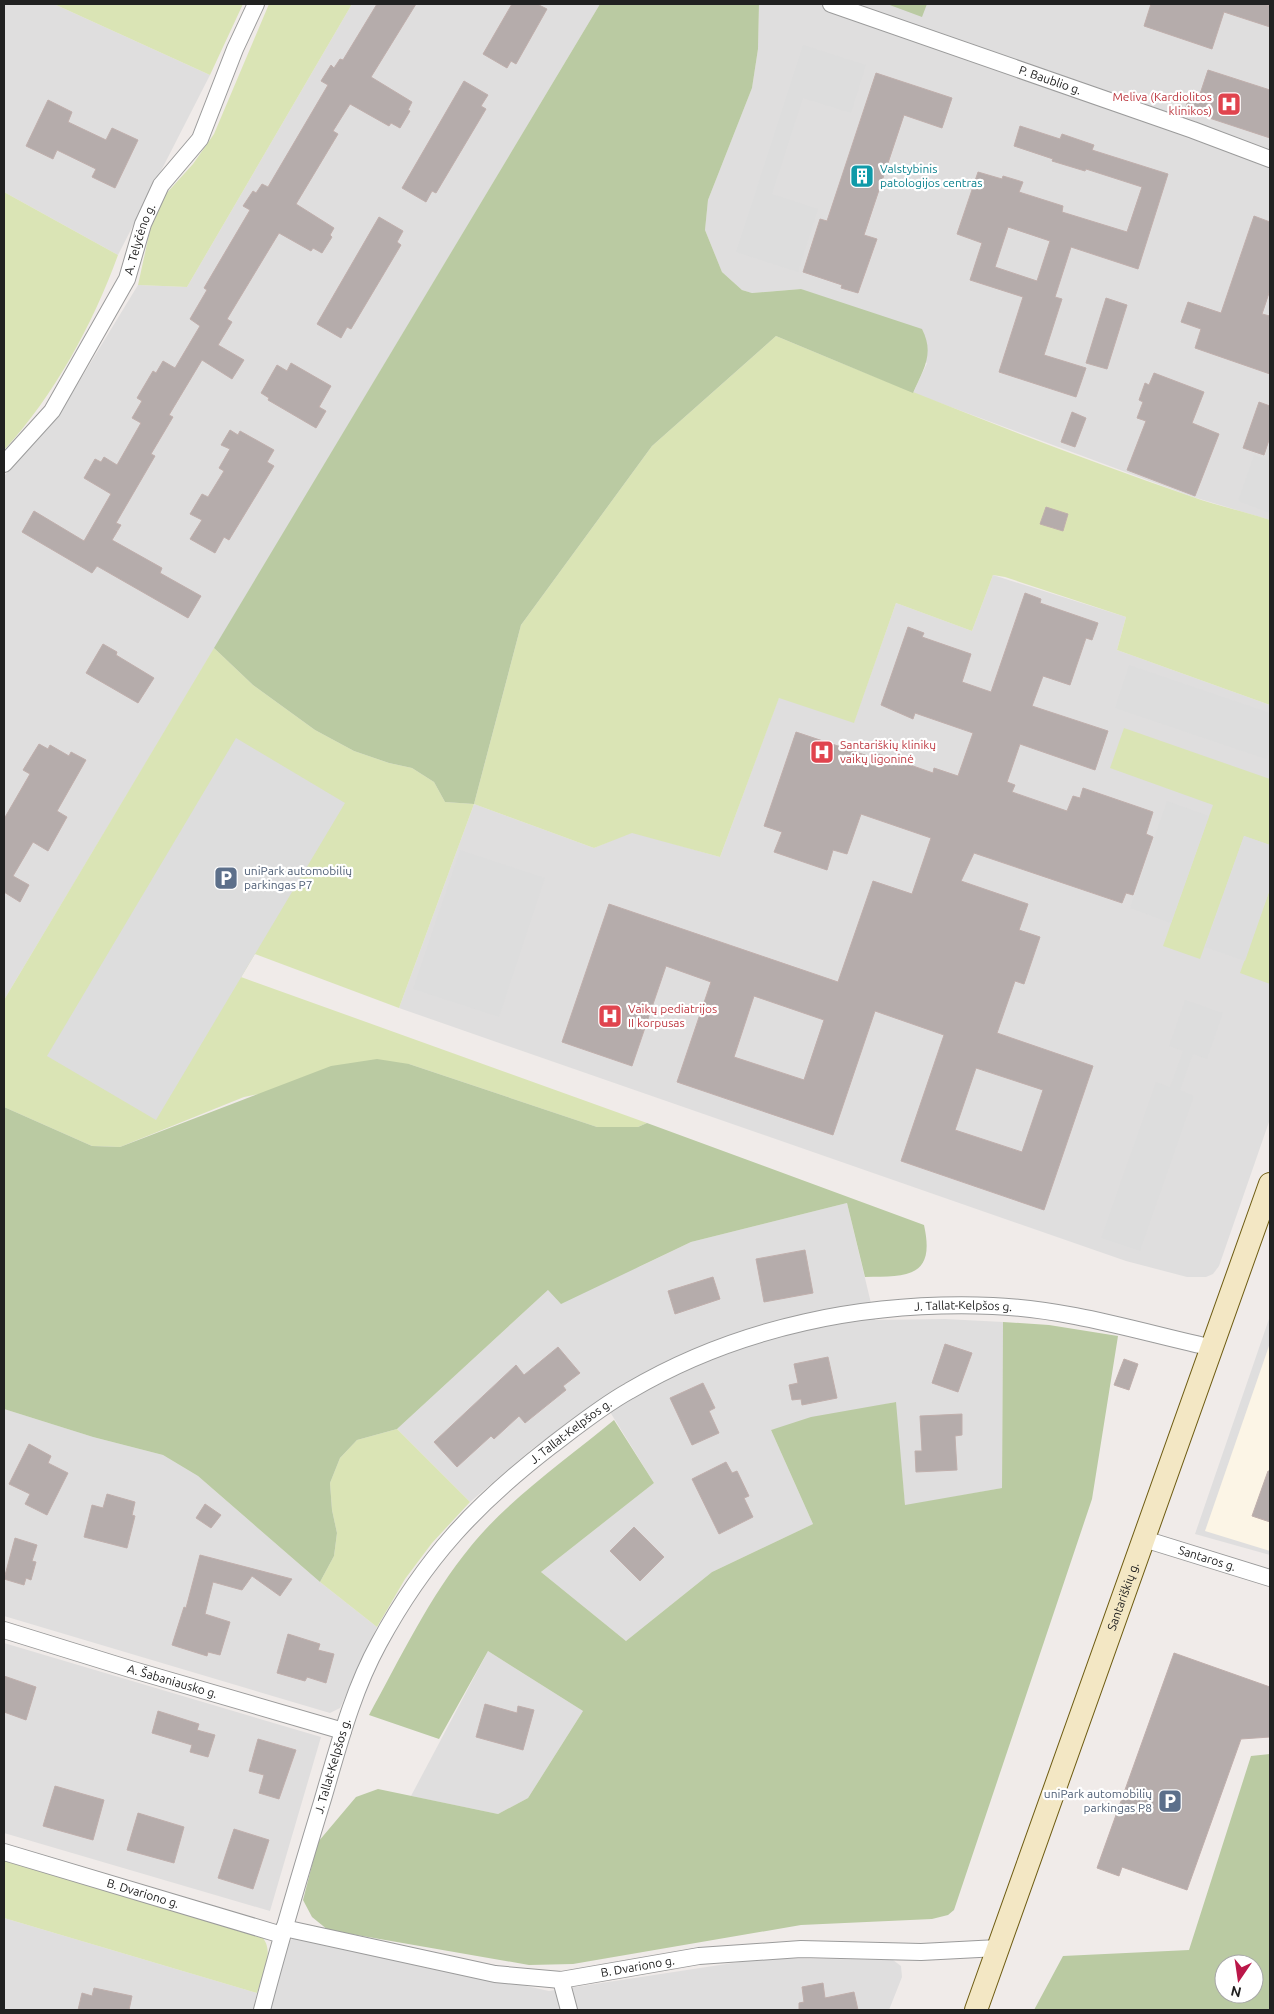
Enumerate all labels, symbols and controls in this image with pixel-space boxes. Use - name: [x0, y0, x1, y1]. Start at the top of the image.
- street label: P. Baublio g.: [1017, 63, 1083, 97]
- place label: Meliva (Kardiolitos klinikos): [1112, 90, 1212, 118]
- hospital icon: Meliva (Kardiolitos klinikos): [1216, 91, 1242, 117]
- place label: Valstybinis patologijos centras: [880, 162, 982, 189]
- building icon: Valstybinis patologijos centras: [849, 163, 875, 189]
- street label: A. Telyčėno g.: [122, 202, 157, 276]
- place label: Santariškių klinikų vaikų ligoninė: [840, 738, 936, 765]
- hospital icon: Santariškių klinikų vaikų ligoninė: [809, 739, 835, 765]
- place label: uniPark automobilių parkingas P7: [244, 864, 352, 891]
- parking icon: uniPark automobilių parkingas P7: [213, 865, 239, 891]
- place label: Vaikų pediatrijos II korpusas: [628, 1002, 717, 1029]
- hospital icon: Vaikų pediatrijos II korpusas: [597, 1003, 623, 1029]
- street label: J. Tallat-Kelpšos g.: [914, 1298, 1013, 1313]
- street label: J. Tallat-Kelpšos g.: [527, 1396, 614, 1466]
- street label: Santaros g.: [1177, 1543, 1238, 1573]
- street label: Santariškių g.: [1105, 1560, 1141, 1632]
- street label: A. Šabaniausko g.: [126, 1662, 219, 1700]
- street label: J. Tallat-Kelpšos g.: [312, 1717, 353, 1815]
- place label: uniPark automobilių parkingas P8: [1044, 1787, 1152, 1814]
- parking icon: uniPark automobilių parkingas P8: [1157, 1788, 1183, 1814]
- street label: B. Dvariono g.: [105, 1876, 181, 1910]
- street label: B. Dvariono g.: [600, 1953, 676, 1979]
- north arrow: [1214, 1954, 1264, 2004]
- text: N: [1229, 1983, 1243, 2001]

